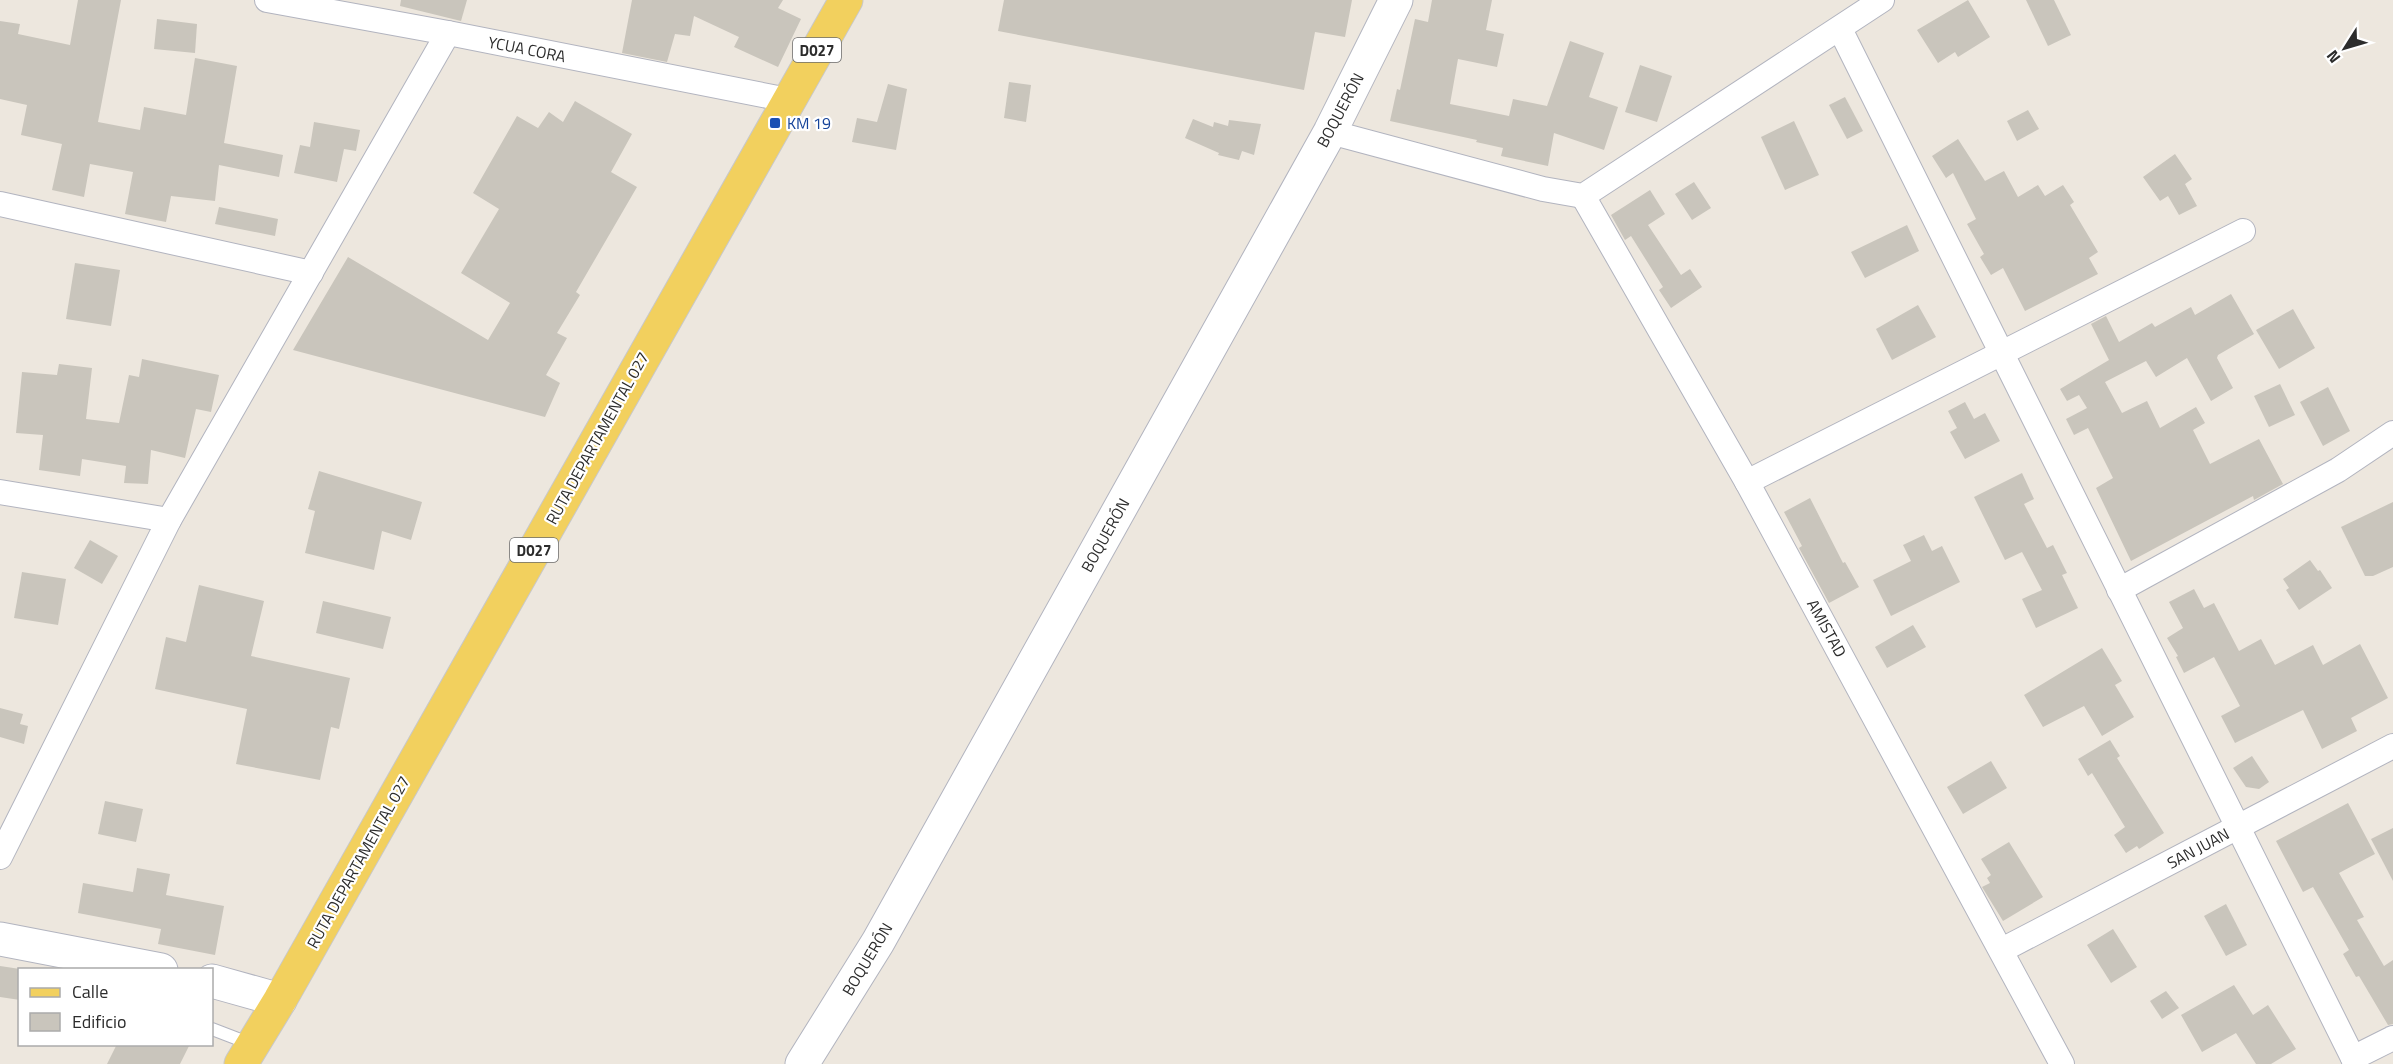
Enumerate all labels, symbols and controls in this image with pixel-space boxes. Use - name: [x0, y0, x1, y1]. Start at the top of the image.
- north arrow: [2315, 18, 2375, 78]
- street label: YCUA CORA: [486, 30, 568, 68]
- road number: D027: [793, 38, 841, 62]
- text: N: [2320, 45, 2346, 69]
- street label: BOQUERÓN: [1310, 68, 1370, 152]
- place label: KM 19: [787, 111, 831, 135]
- marker: KM 19: [768, 116, 782, 130]
- street label: RUTA DEPARTAMENTAL 027: [540, 347, 654, 529]
- street label: BOQUERÓN: [1075, 494, 1135, 576]
- road number: D027: [510, 538, 558, 562]
- street label: AMISTAD: [1801, 595, 1853, 661]
- street label: RUTA DEPARTAMENTAL 027: [301, 771, 415, 953]
- street label: SAN JUAN: [2163, 822, 2233, 874]
- street label: BOQUERÓN: [836, 918, 898, 1000]
- legend: [18, 968, 213, 1046]
- text: Calle: [72, 978, 108, 1005]
- text: Edificio: [72, 1008, 126, 1035]

